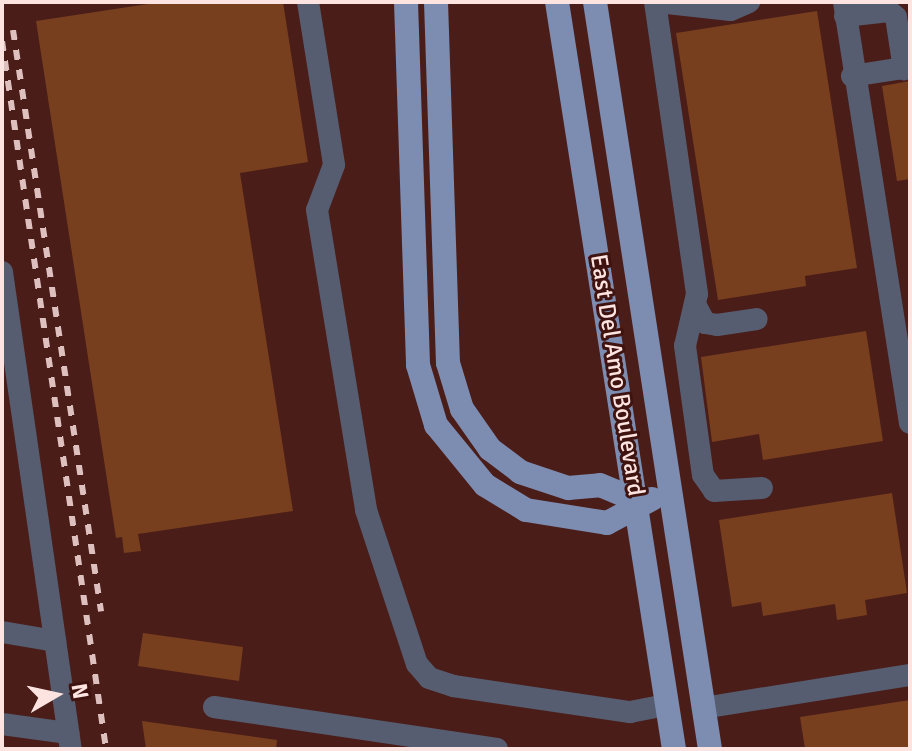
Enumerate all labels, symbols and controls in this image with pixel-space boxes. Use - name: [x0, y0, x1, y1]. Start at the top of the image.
- street label: East Del Amo Boulevard: [584, 252, 650, 498]
- north arrow: [16, 655, 96, 735]
- text: N: [66, 681, 95, 701]

